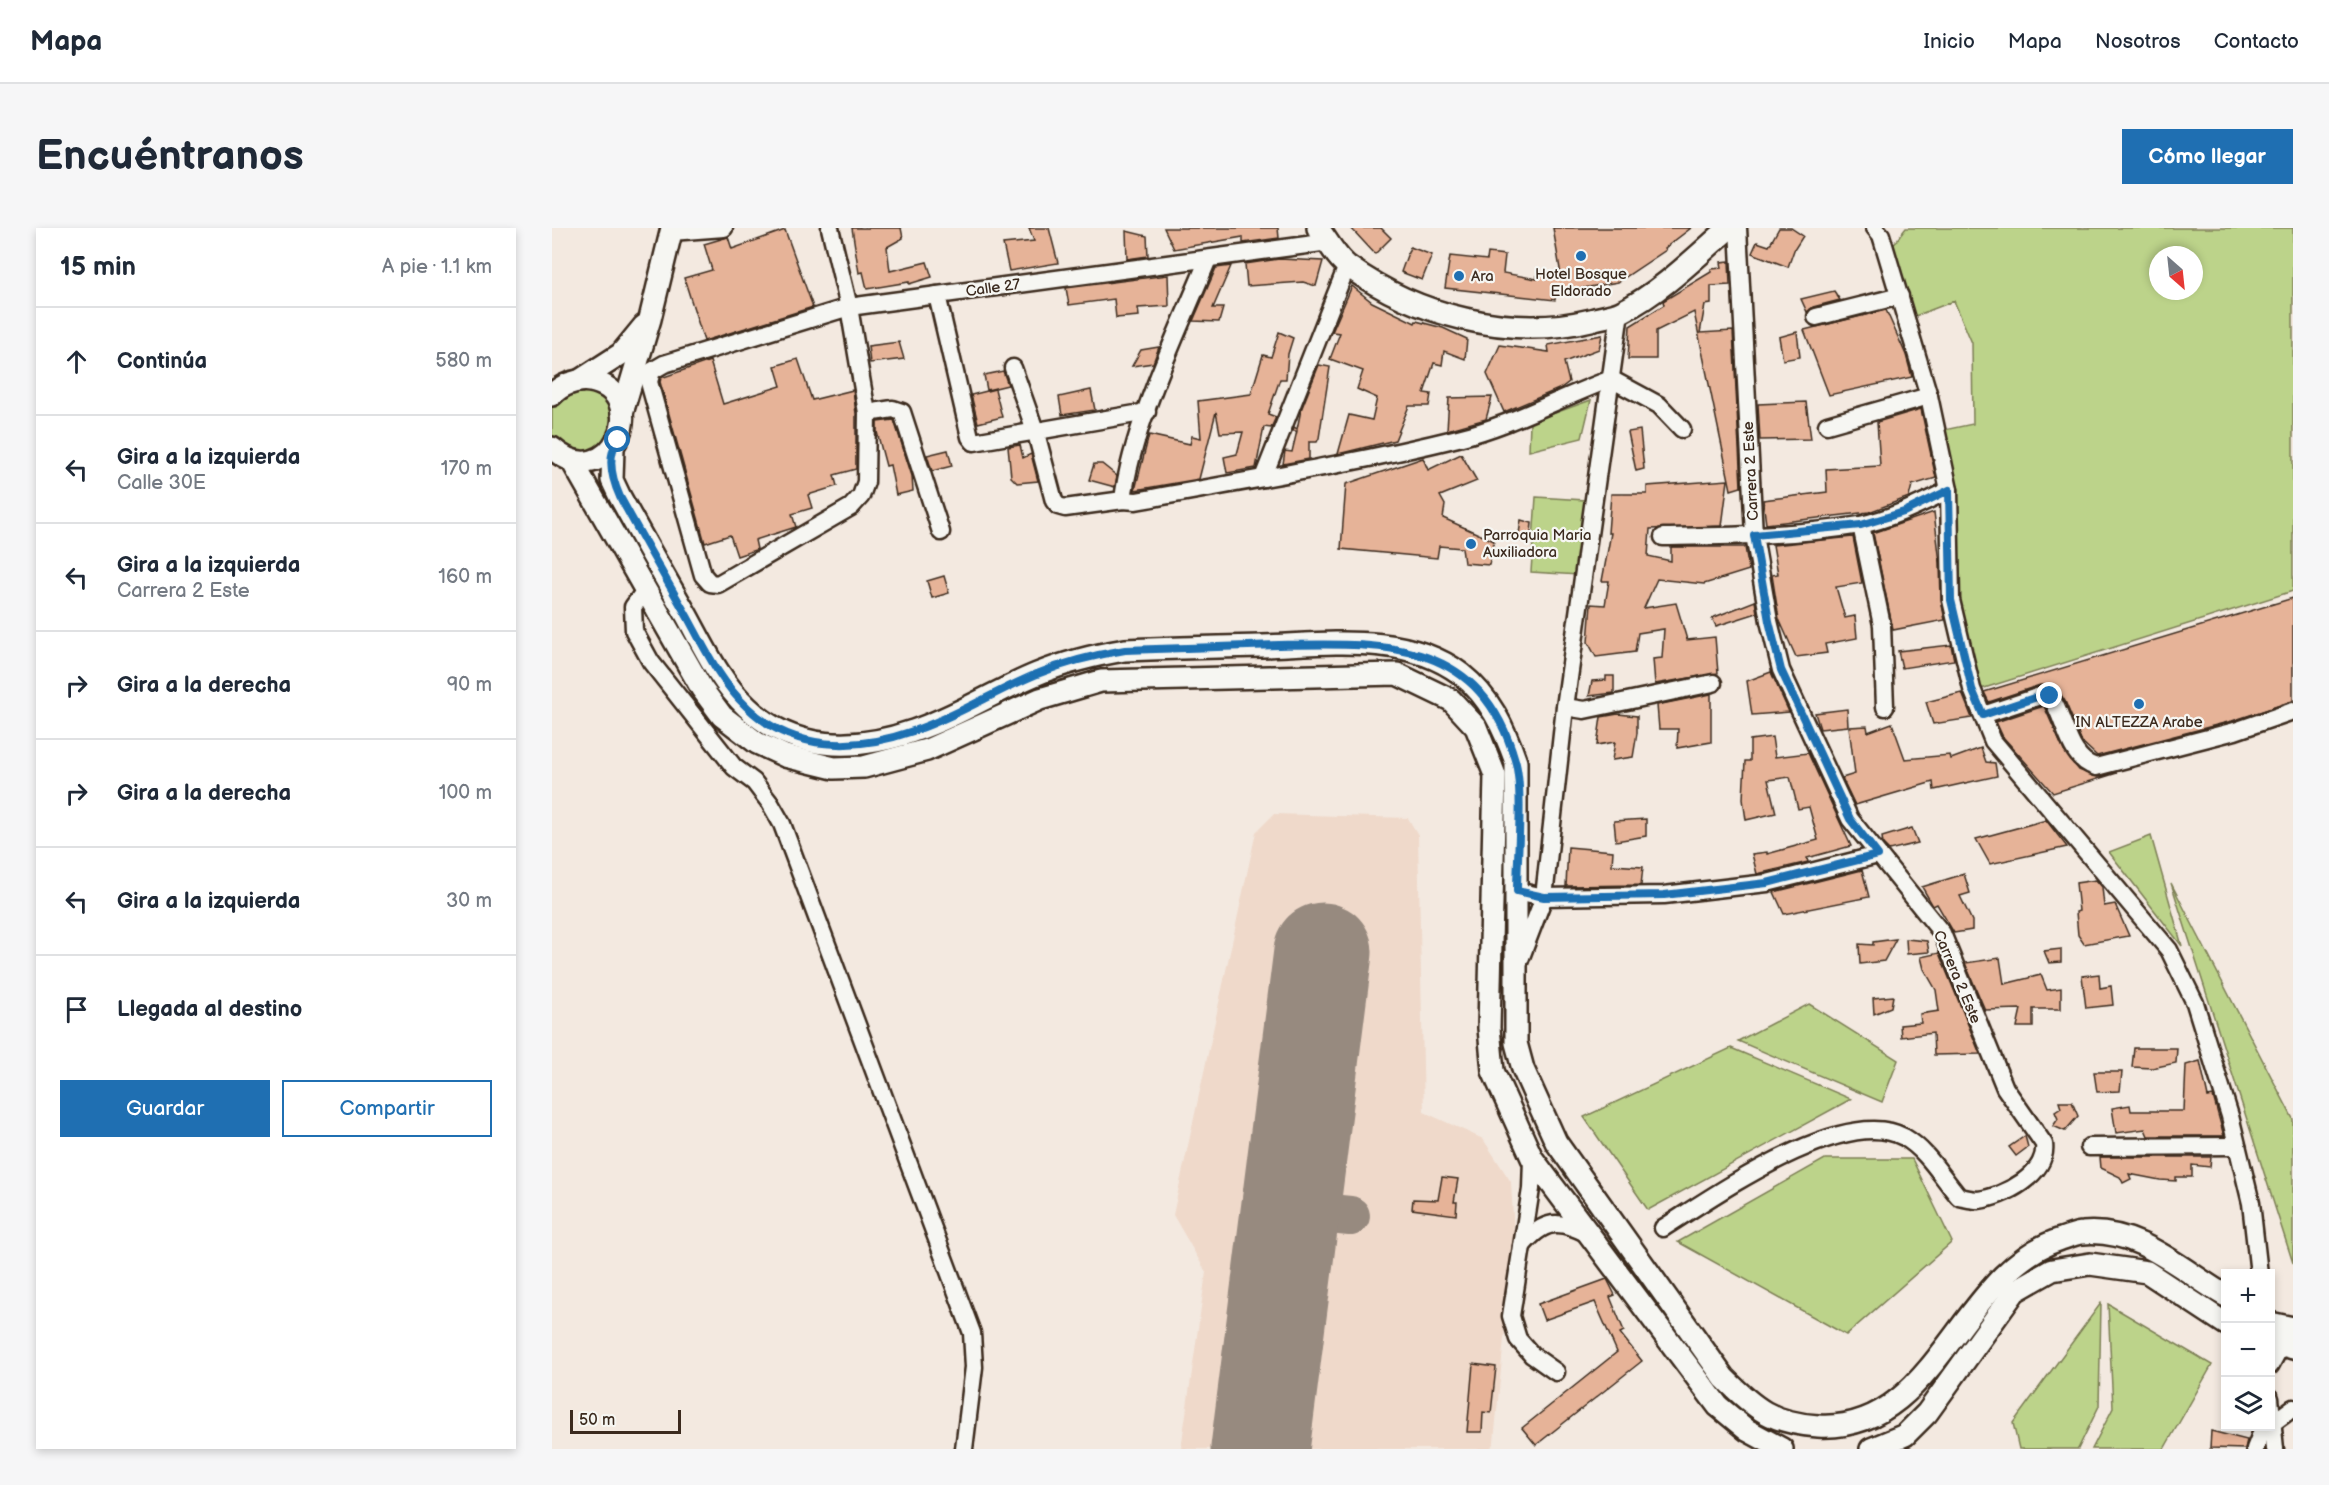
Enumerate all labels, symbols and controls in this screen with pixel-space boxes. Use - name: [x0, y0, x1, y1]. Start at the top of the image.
- text: Mapa: [30, 25, 102, 58]
- text: Inicio: [1924, 29, 1975, 54]
- text: Mapa: [2008, 29, 2062, 54]
- text: Nosotros: [2095, 29, 2181, 54]
- text: Contacto: [2214, 29, 2299, 54]
- button: Cómo llegar: [2122, 129, 2293, 184]
- text: Encuéntranos: [36, 131, 304, 182]
- north arrow: [2149, 246, 2203, 300]
- marker: Hotel Bosque Eldorado: [1574, 249, 1588, 263]
- text: 15 min: [60, 252, 136, 283]
- text: A pie · 1.1 km: [382, 255, 492, 279]
- place label: Hotel Bosque Eldorado: [1535, 265, 1627, 301]
- place label: Ara: [1471, 267, 1494, 286]
- marker: Ara: [1452, 269, 1466, 283]
- street label: Calle 27: [964, 275, 1022, 301]
- icon: ahead: [60, 345, 93, 378]
- text: Continúa: [117, 348, 207, 375]
- text: 580 m: [435, 349, 492, 373]
- street label: Carrera 2 Este: [1739, 421, 1763, 521]
- route start: [604, 426, 630, 452]
- text: Gira a la izquierda: [117, 444, 301, 471]
- icon: left: [60, 453, 93, 486]
- text: 170 m: [441, 457, 492, 481]
- text: Calle 30E: [117, 471, 206, 495]
- place label: Parroquia Maria Auxiliadora: [1483, 526, 1591, 562]
- marker: Parroquia Maria Auxiliadora: [1464, 537, 1478, 551]
- text: Gira a la izquierda: [117, 552, 301, 579]
- icon: left: [60, 561, 93, 594]
- text: 160 m: [438, 565, 492, 589]
- text: Carrera 2 Este: [117, 579, 250, 603]
- icon: right: [60, 669, 93, 702]
- text: Gira a la derecha: [117, 672, 291, 699]
- text: 90 m: [447, 673, 492, 697]
- route end: [2036, 682, 2062, 708]
- marker: IN ALTEZZA Arabe: [2132, 697, 2146, 711]
- place label: IN ALTEZZA Arabe: [2075, 713, 2203, 732]
- icon: right: [60, 777, 93, 810]
- text: Gira a la derecha: [117, 780, 291, 807]
- text: 100 m: [439, 781, 492, 805]
- icon: left: [60, 885, 93, 918]
- text: Gira a la izquierda: [117, 888, 301, 915]
- text: 30 m: [446, 889, 492, 913]
- street label: Carrera 2 Este: [1929, 927, 1985, 1027]
- icon: arrive: [60, 993, 93, 1026]
- text: Llegada al destino: [117, 996, 302, 1023]
- button: Guardar: [60, 1080, 270, 1137]
- button: Compartir: [282, 1080, 492, 1137]
- map controls: [2221, 1269, 2275, 1431]
- button: +: [2221, 1269, 2275, 1323]
- button: −: [2221, 1323, 2275, 1377]
- button: layers: [2221, 1377, 2275, 1431]
- scale bar: [570, 1407, 681, 1434]
- text: 50 m: [579, 1411, 615, 1430]

